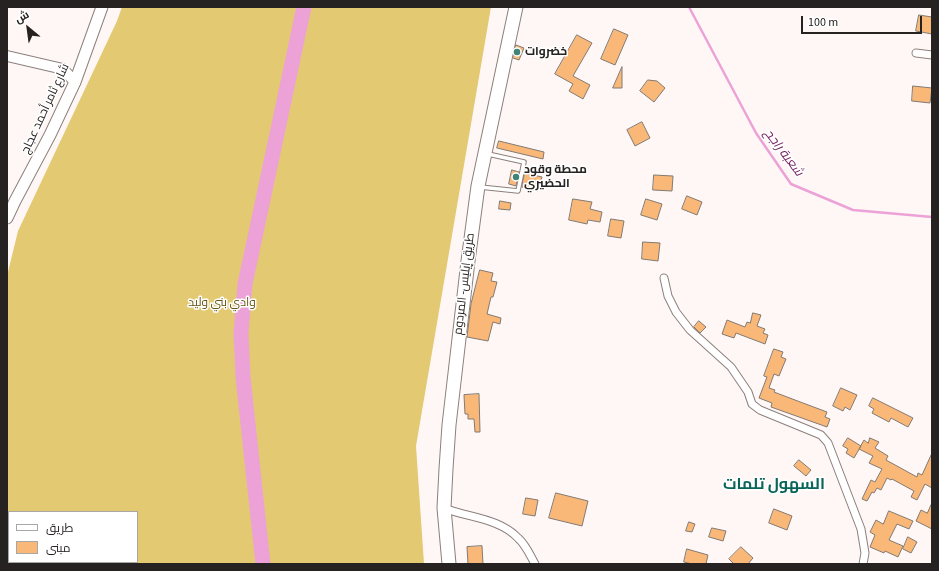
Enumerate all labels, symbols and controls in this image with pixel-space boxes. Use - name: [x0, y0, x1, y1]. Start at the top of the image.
- text: ش: [12, 7, 32, 27]
- north arrow: [8, 8, 48, 48]
- scale bar: [803, 8, 924, 34]
- text: 100 m: [808, 14, 838, 31]
- place label: خضروات: [525, 45, 567, 59]
- marker: خضروات: [512, 47, 522, 57]
- street label: شارع ثامر أحمد عجاج: [19, 62, 73, 156]
- water label: شعبة راجح: [760, 126, 806, 180]
- place label: محطة وقود الحضيري: [524, 163, 587, 191]
- marker: محطة وقود الحضيري: [511, 172, 521, 182]
- street label: طريق إيليس- المردوم: [452, 232, 478, 336]
- park label: وادي بني وليد: [188, 296, 256, 310]
- district label: السهول تلمات: [723, 475, 825, 495]
- legend: [8, 511, 138, 563]
- text: طريق: [46, 520, 73, 537]
- text: مبنى: [46, 540, 71, 557]

